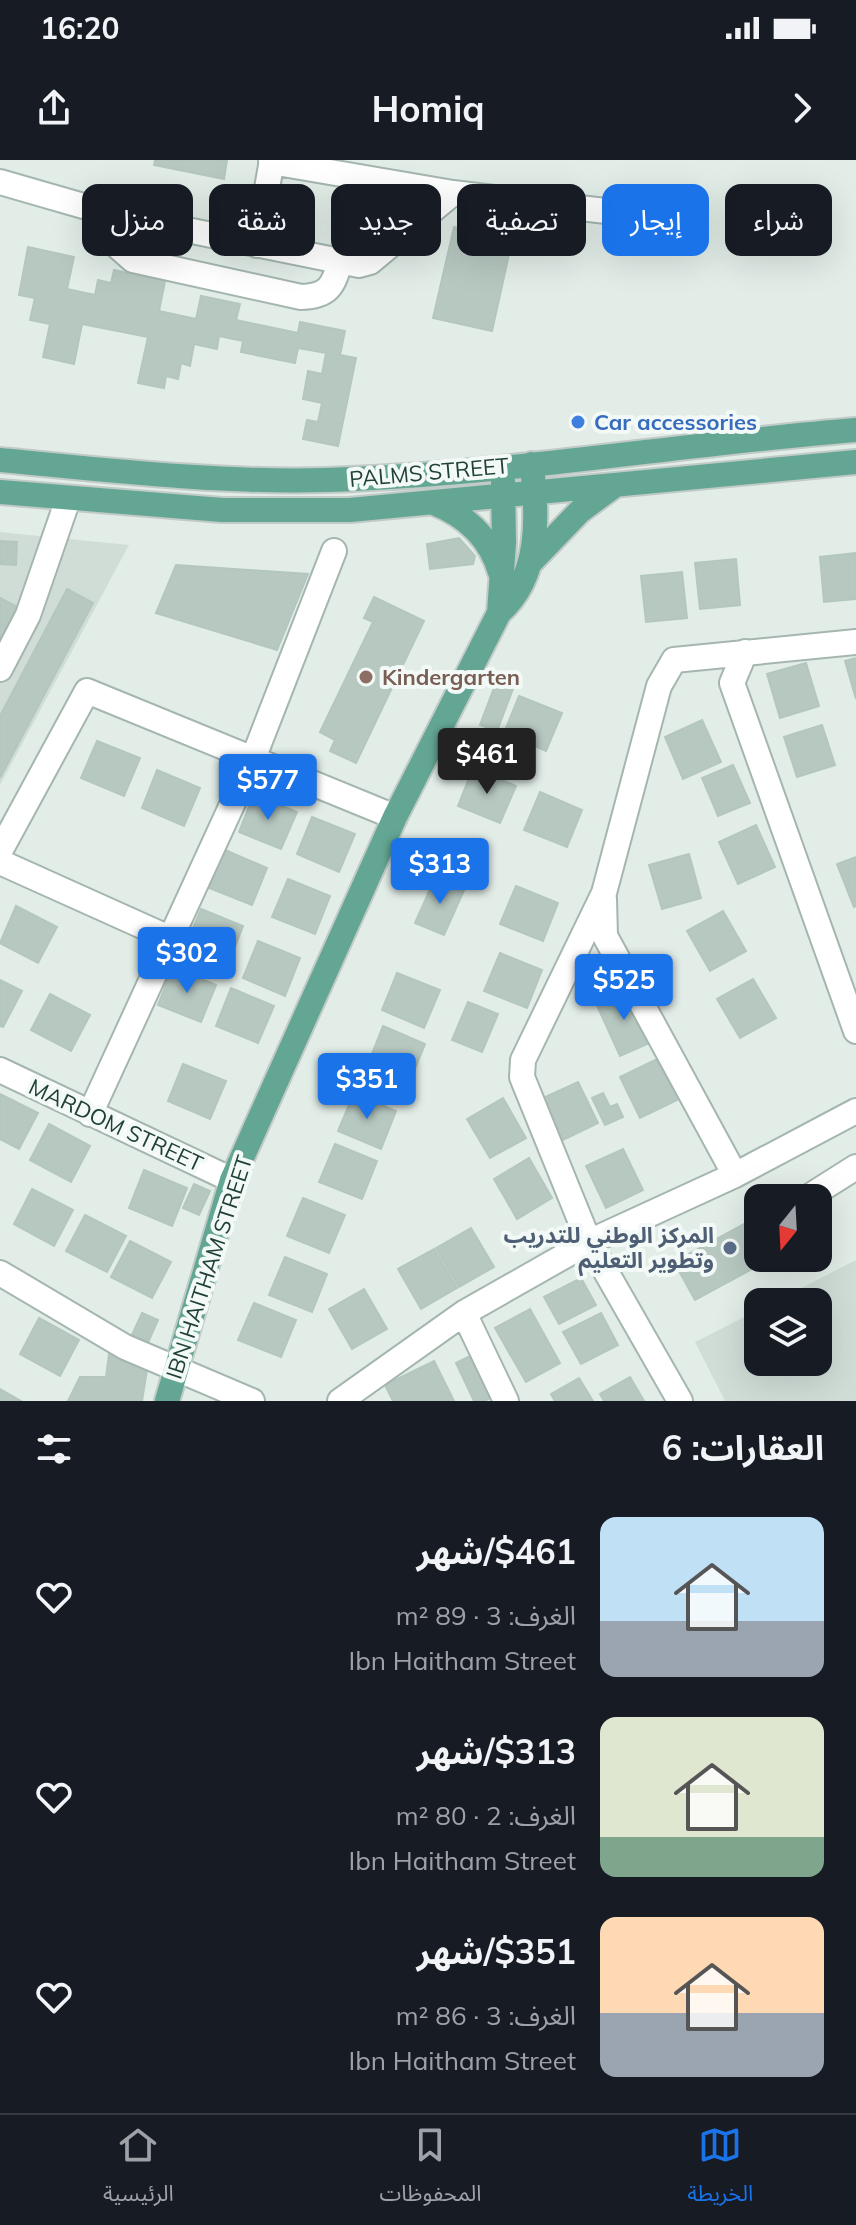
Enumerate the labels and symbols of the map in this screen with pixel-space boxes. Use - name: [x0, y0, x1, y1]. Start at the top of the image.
- place label: Car accessories: [594, 408, 757, 436]
- marker: Car accessories: [569, 413, 587, 431]
- street label: PALMS STREET: [348, 451, 510, 493]
- place label: Kindergarten: [382, 663, 520, 691]
- marker: Kindergarten: [357, 668, 375, 686]
- pin: $461: [440, 728, 534, 796]
- pin: $577: [221, 754, 315, 822]
- pin: $313: [393, 838, 487, 906]
- pin: $302: [140, 927, 234, 995]
- pin: $525: [577, 954, 671, 1022]
- pin: $351: [320, 1053, 414, 1121]
- street label: MARDOM STREET: [24, 1072, 208, 1178]
- street label: IBN HAITHAM STREET: [160, 1152, 258, 1382]
- north arrow: [744, 1184, 832, 1272]
- place label: المركز الوطني للتدريب وتطوير التعليم: [503, 1221, 714, 1277]
- marker: المركز الوطني للتدريب وتطوير التعليم: [721, 1239, 739, 1257]

